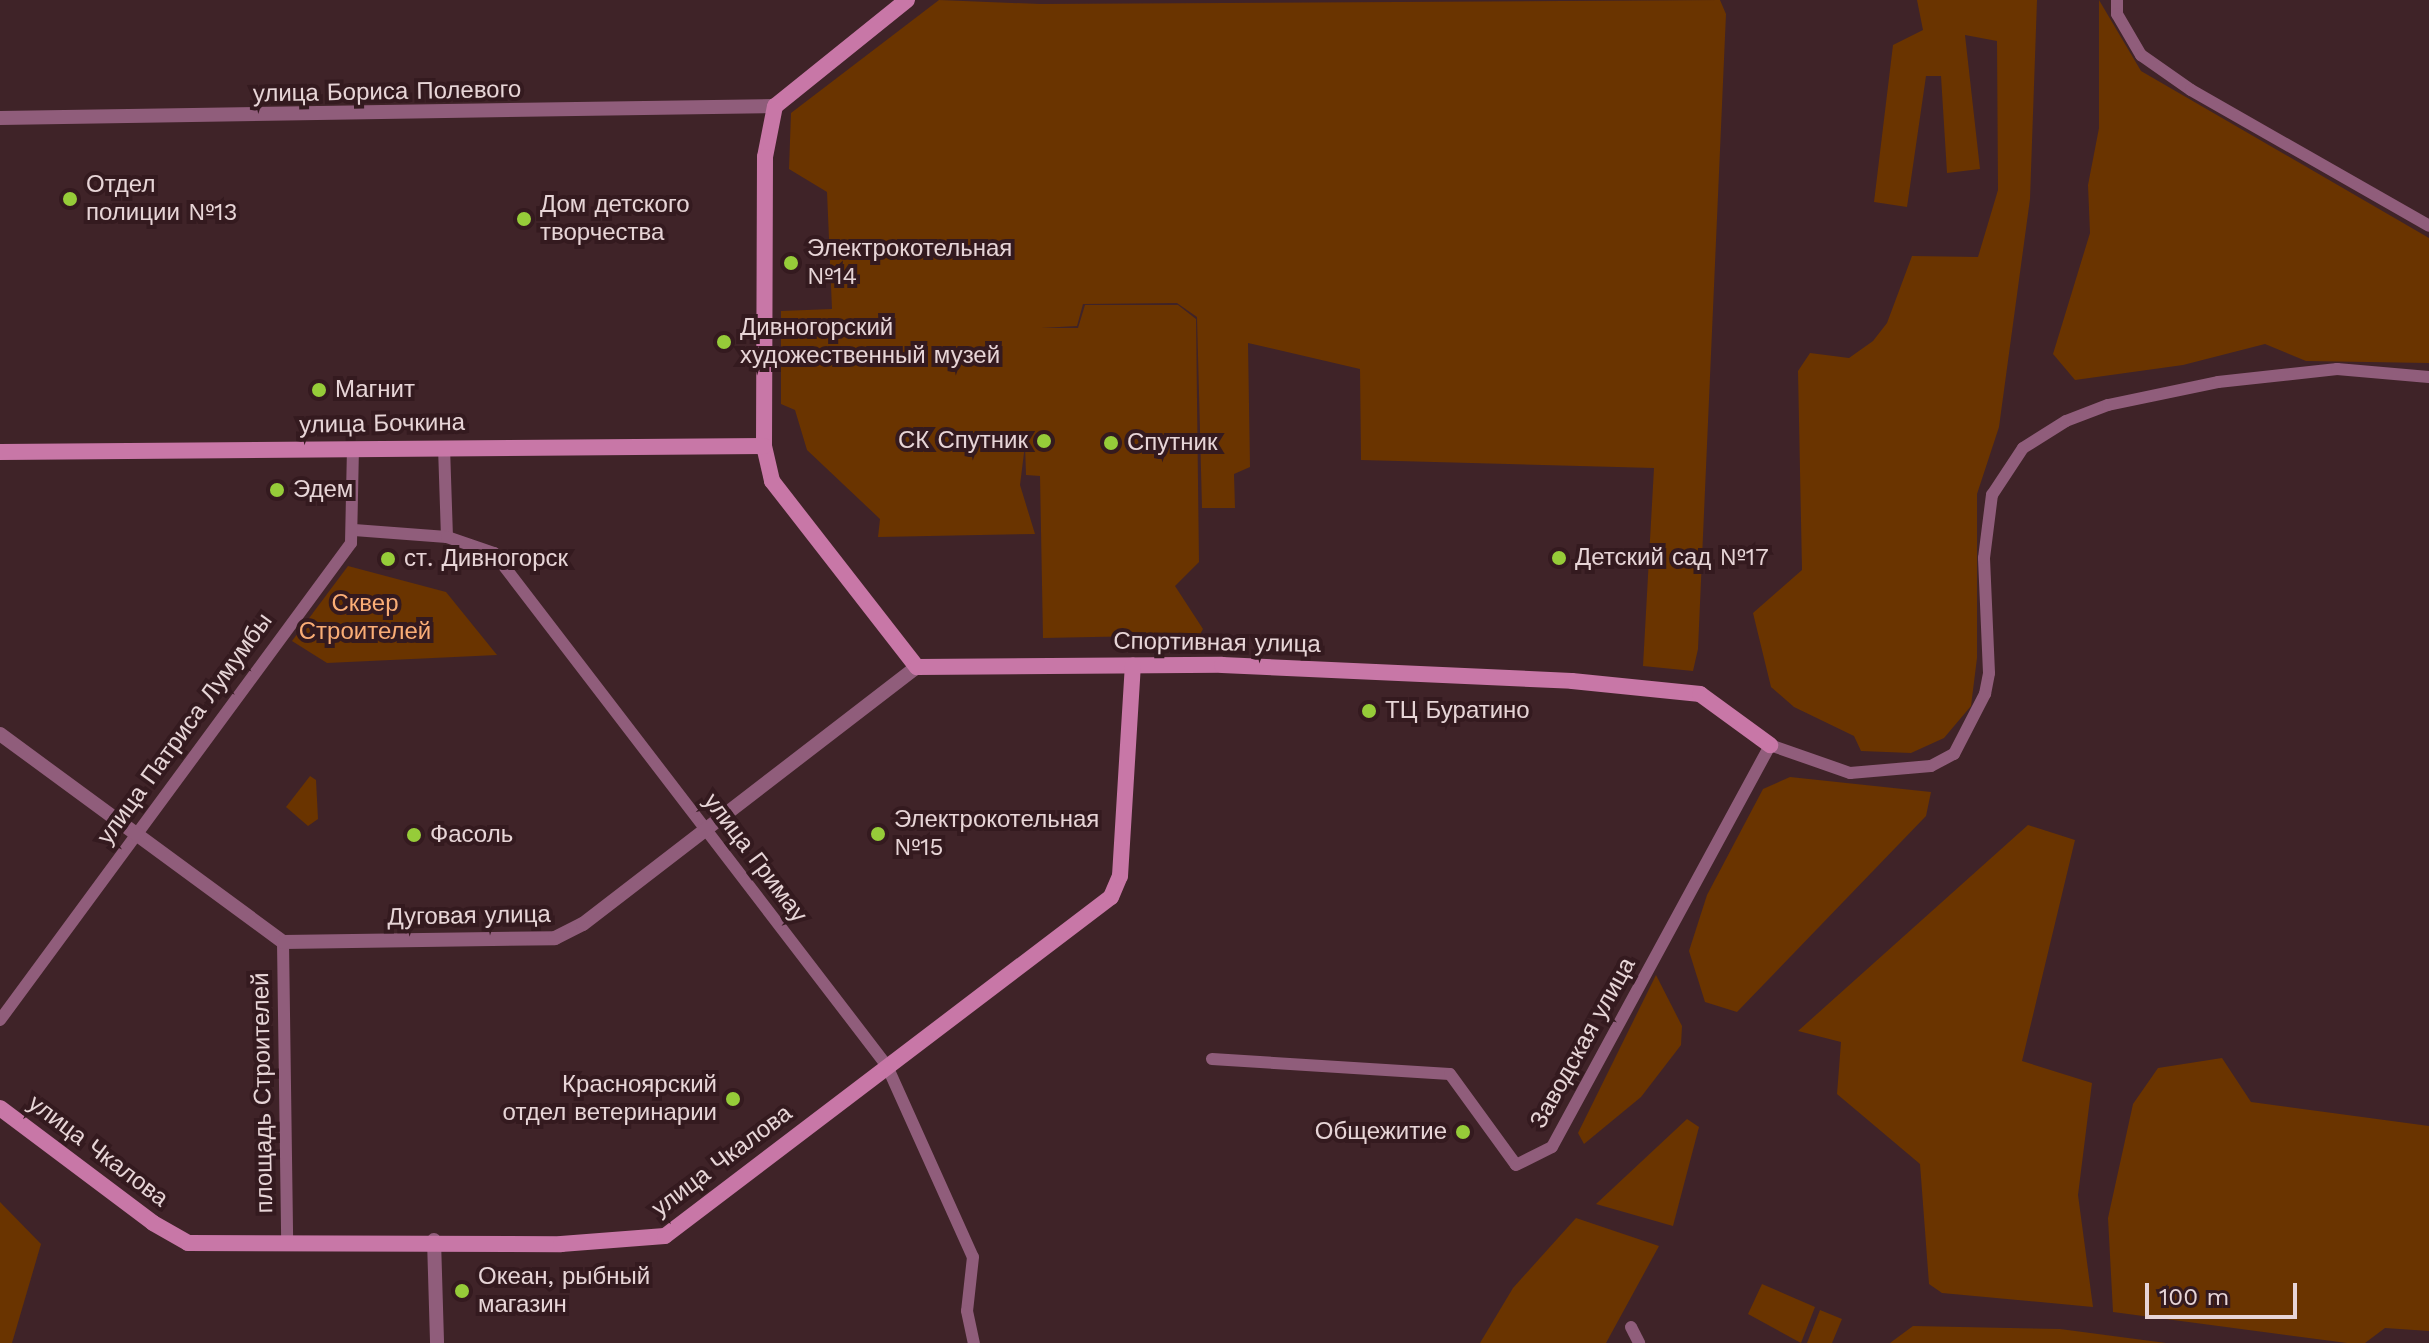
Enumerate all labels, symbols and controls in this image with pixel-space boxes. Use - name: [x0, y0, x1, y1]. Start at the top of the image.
- street label: улица Бориса Полевого: [253, 75, 521, 109]
- place label: Отдел полиции №13: [86, 171, 238, 227]
- marker: Отдел полиции №13: [61, 190, 79, 208]
- place label: Дом детского творчества: [540, 191, 690, 247]
- marker: Дом детского творчества: [515, 210, 533, 228]
- place label: Электрокотельная №14: [807, 235, 1012, 291]
- marker: Электрокотельная №14: [782, 254, 800, 272]
- place label: Дивногорский художественный музей: [740, 314, 1000, 370]
- marker: Дивногорский художественный музей: [715, 333, 733, 351]
- place label: Магнит: [335, 376, 415, 404]
- marker: Магнит: [310, 381, 328, 399]
- street label: улица Бочкина: [299, 408, 465, 440]
- place label: СК Спутник: [898, 427, 1028, 455]
- place label: Спутник: [1127, 429, 1217, 457]
- marker: СК Спутник: [1035, 432, 1053, 450]
- marker: Спутник: [1102, 434, 1120, 452]
- place label: Эдем: [293, 476, 353, 504]
- marker: Эдем: [268, 481, 286, 499]
- place label: Детский сад №17: [1575, 544, 1769, 572]
- place label: ст. Дивногорск: [404, 545, 568, 573]
- marker: Детский сад №17: [1550, 549, 1568, 567]
- marker: ст. Дивногорск: [379, 550, 397, 568]
- park label: Сквер Строителей: [299, 590, 431, 646]
- street label: улица Патриса Лумумбы: [91, 608, 279, 850]
- street label: Спортивная улица: [1113, 627, 1321, 659]
- place label: ТЦ Буратино: [1385, 697, 1530, 725]
- marker: ТЦ Буратино: [1360, 702, 1378, 720]
- street label: улица Гримау: [697, 788, 813, 928]
- place label: Электрокотельная №15: [894, 806, 1099, 862]
- place label: Фасоль: [430, 821, 513, 849]
- marker: Электрокотельная №15: [869, 825, 887, 843]
- marker: Фасоль: [405, 826, 423, 844]
- street label: Дуговая улица: [387, 900, 551, 932]
- street label: Заводская улица: [1524, 953, 1642, 1133]
- street label: площадь Строителей: [247, 972, 279, 1214]
- place label: Красноярский отдел ветеринарии: [503, 1071, 717, 1127]
- street label: улица Чкалова: [22, 1089, 174, 1213]
- marker: Красноярский отдел ветеринарии: [724, 1090, 742, 1108]
- street label: улица Чкалова: [646, 1099, 798, 1223]
- place label: Общежитие: [1315, 1118, 1447, 1146]
- marker: Общежитие: [1454, 1123, 1472, 1141]
- place label: Океан, рыбный магазин: [478, 1263, 650, 1319]
- scale bar: [2149, 1267, 2301, 1317]
- marker: Океан, рыбный магазин: [453, 1282, 471, 1300]
- text: 100 m: [2159, 1283, 2229, 1311]

